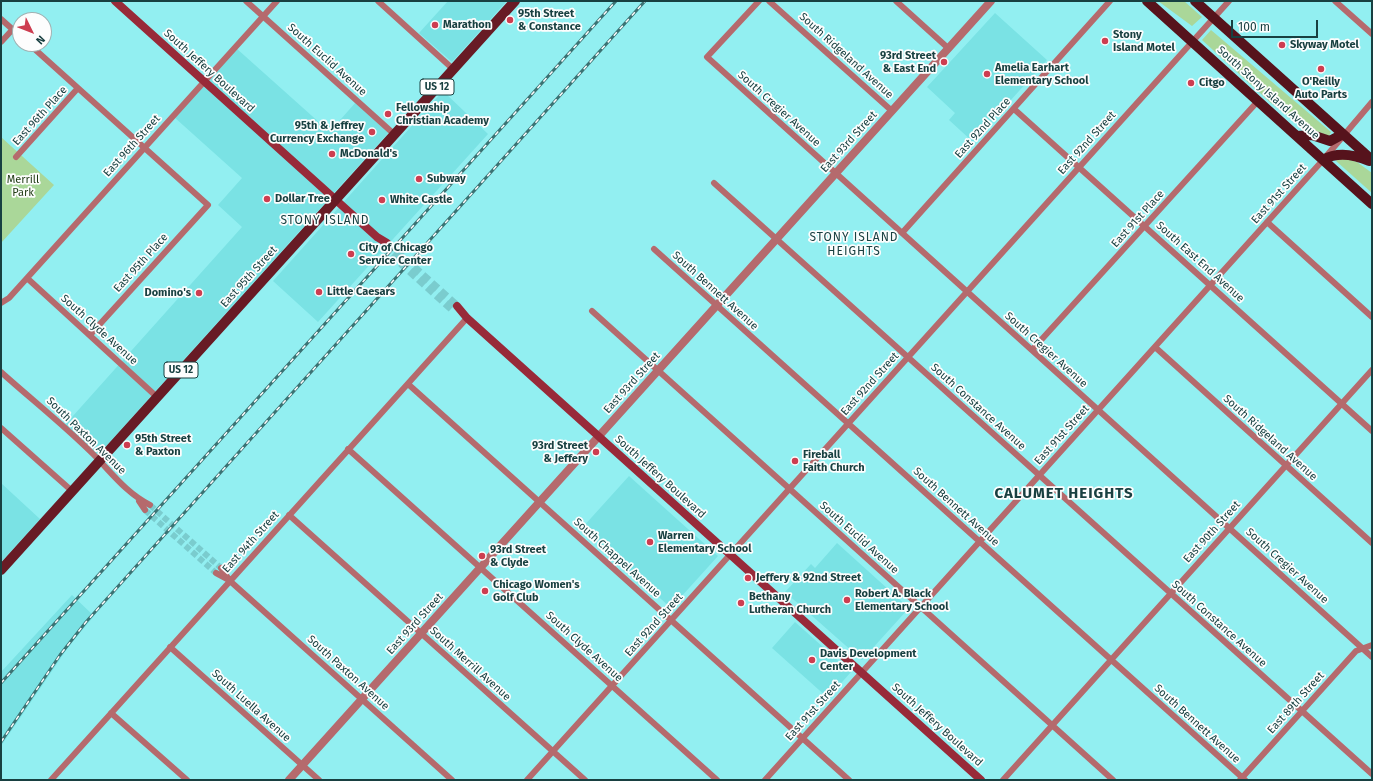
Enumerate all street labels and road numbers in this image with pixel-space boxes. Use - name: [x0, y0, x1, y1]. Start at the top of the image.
- street label: South Ridgeland Avenue: [796, 10, 896, 102]
- street label: South Euclid Avenue: [285, 21, 369, 99]
- street label: South Jeffery Boulevard: [161, 27, 257, 115]
- street label: South Stony Island Avenue: [1214, 44, 1322, 142]
- street label: South Cregier Avenue: [735, 68, 823, 150]
- road number: US 12: [420, 79, 454, 95]
- street label: East 96th Place: [10, 84, 70, 148]
- street label: East 92nd Place: [952, 95, 1014, 161]
- street label: East 93rd Street: [818, 109, 880, 175]
- street label: East 92nd Street: [1055, 109, 1119, 177]
- street label: East 96th Street: [101, 112, 163, 180]
- street label: East 91st Street: [1249, 161, 1309, 227]
- street label: East 91st Place: [1109, 188, 1167, 250]
- street label: South East End Avenue: [1153, 219, 1247, 305]
- street label: East 95th Place: [111, 231, 171, 295]
- street label: East 95th Street: [218, 244, 280, 310]
- street label: South Bennett Avenue: [669, 249, 761, 333]
- street label: South Clyde Avenue: [58, 292, 140, 368]
- street label: South Cregier Avenue: [1002, 309, 1090, 391]
- street label: East 93rd Street: [601, 350, 663, 416]
- street label: East 92nd Street: [838, 350, 902, 418]
- street label: South Constance Avenue: [928, 361, 1028, 453]
- road number: US 12: [164, 362, 198, 378]
- street label: South Ridgeland Avenue: [1220, 392, 1320, 484]
- street label: South Paxton Avenue: [44, 395, 128, 477]
- street label: East 91st Street: [1032, 402, 1092, 468]
- street label: South Jeffery Boulevard: [612, 433, 708, 521]
- street label: South Bennett Avenue: [910, 465, 1002, 549]
- street label: East 90th Street: [1181, 498, 1243, 566]
- street label: South Euclid Avenue: [817, 499, 901, 577]
- street label: East 94th Street: [220, 508, 282, 576]
- street label: South Chappel Avenue: [571, 516, 663, 600]
- street label: South Cregier Avenue: [1243, 525, 1331, 607]
- street label: South Constance Avenue: [1169, 578, 1269, 670]
- street label: East 93rd Street: [384, 591, 446, 657]
- street label: East 92nd Street: [622, 591, 686, 659]
- street label: South Clyde Avenue: [543, 609, 625, 685]
- street label: South Merrill Avenue: [427, 624, 513, 704]
- street label: South Paxton Avenue: [304, 633, 392, 713]
- street label: South Luella Avenue: [209, 667, 293, 745]
- street label: East 89th Street: [1265, 669, 1327, 737]
- street label: East 91st Street: [783, 678, 843, 744]
- street label: South Jeffery Boulevard: [889, 681, 985, 769]
- street label: South Bennett Avenue: [1151, 682, 1243, 766]

